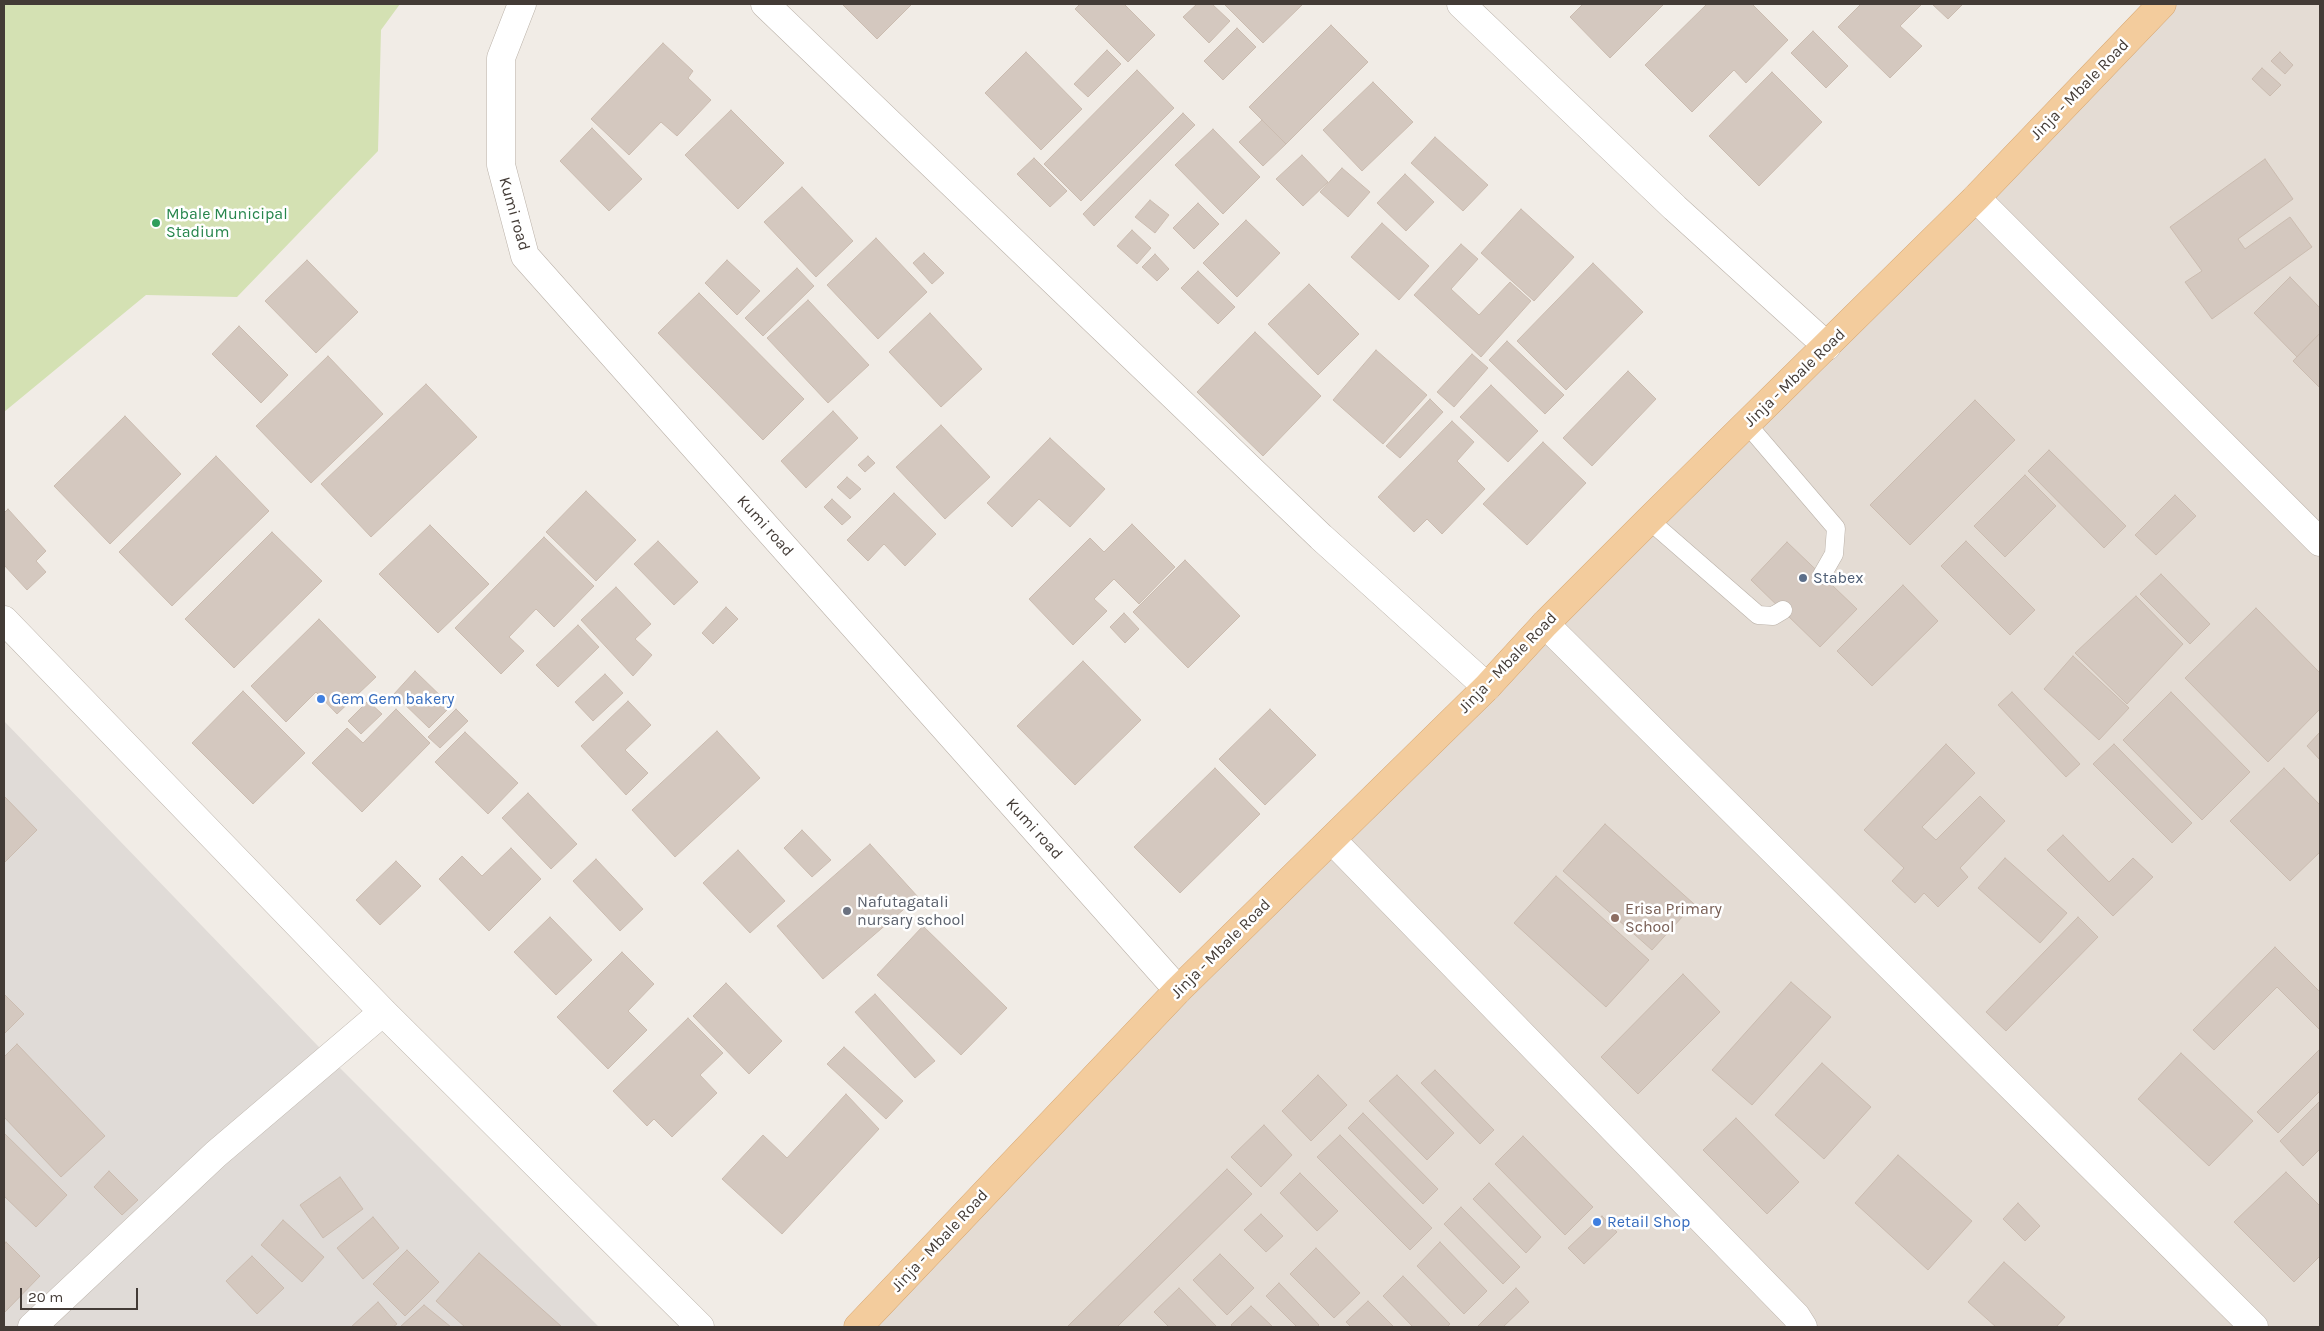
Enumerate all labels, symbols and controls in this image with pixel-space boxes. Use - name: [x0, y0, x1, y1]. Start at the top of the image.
- street label: Jinja - Mbale Road: [2027, 35, 2133, 145]
- street label: Kumi road: [494, 175, 534, 253]
- place label: Mbale Municipal Stadium: [166, 204, 288, 242]
- marker: Mbale Municipal Stadium: [150, 217, 162, 229]
- street label: Jinja - Mbale Road: [1740, 325, 1850, 431]
- street label: Kumi road: [733, 491, 797, 561]
- place label: Stabex: [1813, 568, 1863, 588]
- marker: Stabex: [1797, 572, 1809, 584]
- street label: Jinja - Mbale Road: [1455, 608, 1561, 718]
- place label: Gem Gem bakery: [331, 689, 454, 709]
- marker: Gem Gem bakery: [315, 693, 327, 705]
- street label: Kumi road: [1002, 794, 1066, 864]
- place label: Nafutagatali nursary school: [857, 892, 965, 930]
- street label: Jinja - Mbale Road: [1167, 895, 1275, 1003]
- place label: Erisa Primary School: [1625, 899, 1722, 937]
- marker: Nafutagatali nursary school: [841, 905, 853, 917]
- marker: Erisa Primary School: [1609, 912, 1621, 924]
- street label: Jinja - Mbale Road: [888, 1186, 992, 1296]
- place label: Retail Shop: [1607, 1212, 1690, 1232]
- marker: Retail Shop: [1591, 1216, 1603, 1228]
- scale bar: [22, 1278, 140, 1310]
- text: 20 m: [28, 1288, 63, 1306]

